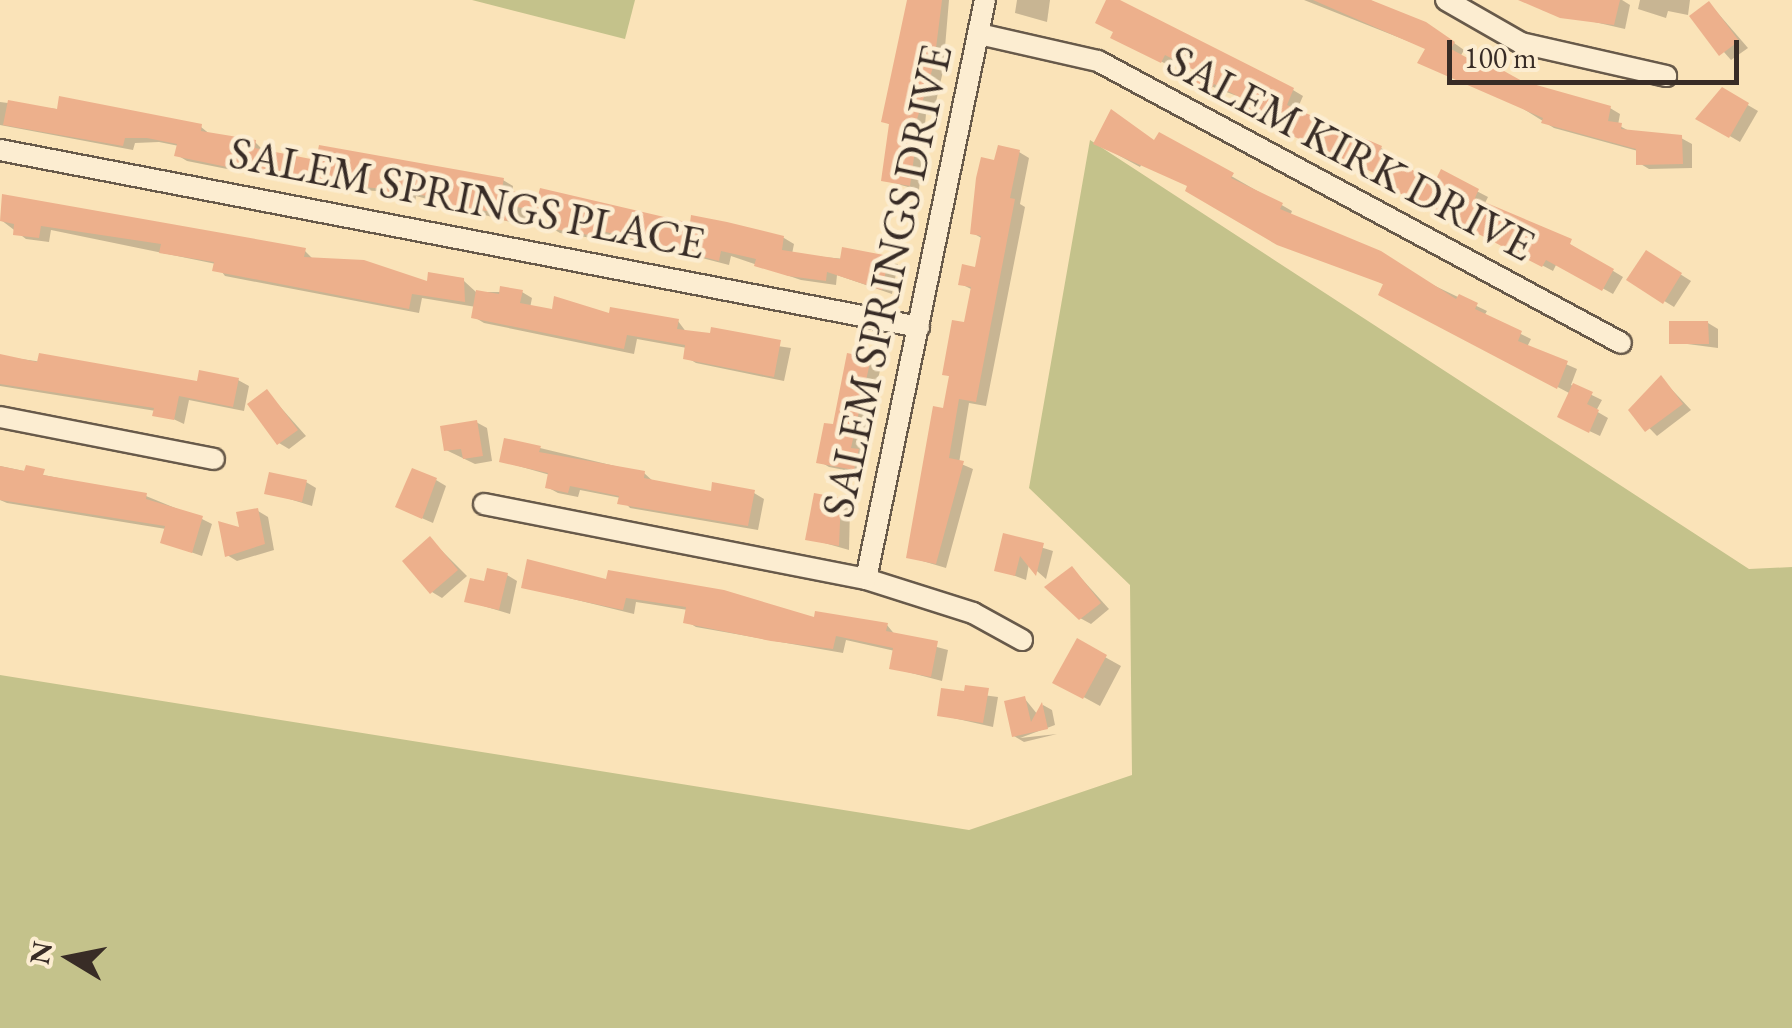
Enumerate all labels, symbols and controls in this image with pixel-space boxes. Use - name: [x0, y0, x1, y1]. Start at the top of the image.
- scale bar: [1452, 20, 1744, 82]
- street label: SALEM KIRK DRIVE: [1158, 33, 1544, 273]
- text: 100 m: [1464, 38, 1537, 77]
- street label: SALEM SPRINGS DRIVE: [811, 40, 963, 522]
- street label: SALEM SPRINGS PLACE: [225, 125, 709, 271]
- north arrow: [20, 908, 120, 1008]
- text: N: [21, 939, 60, 967]

